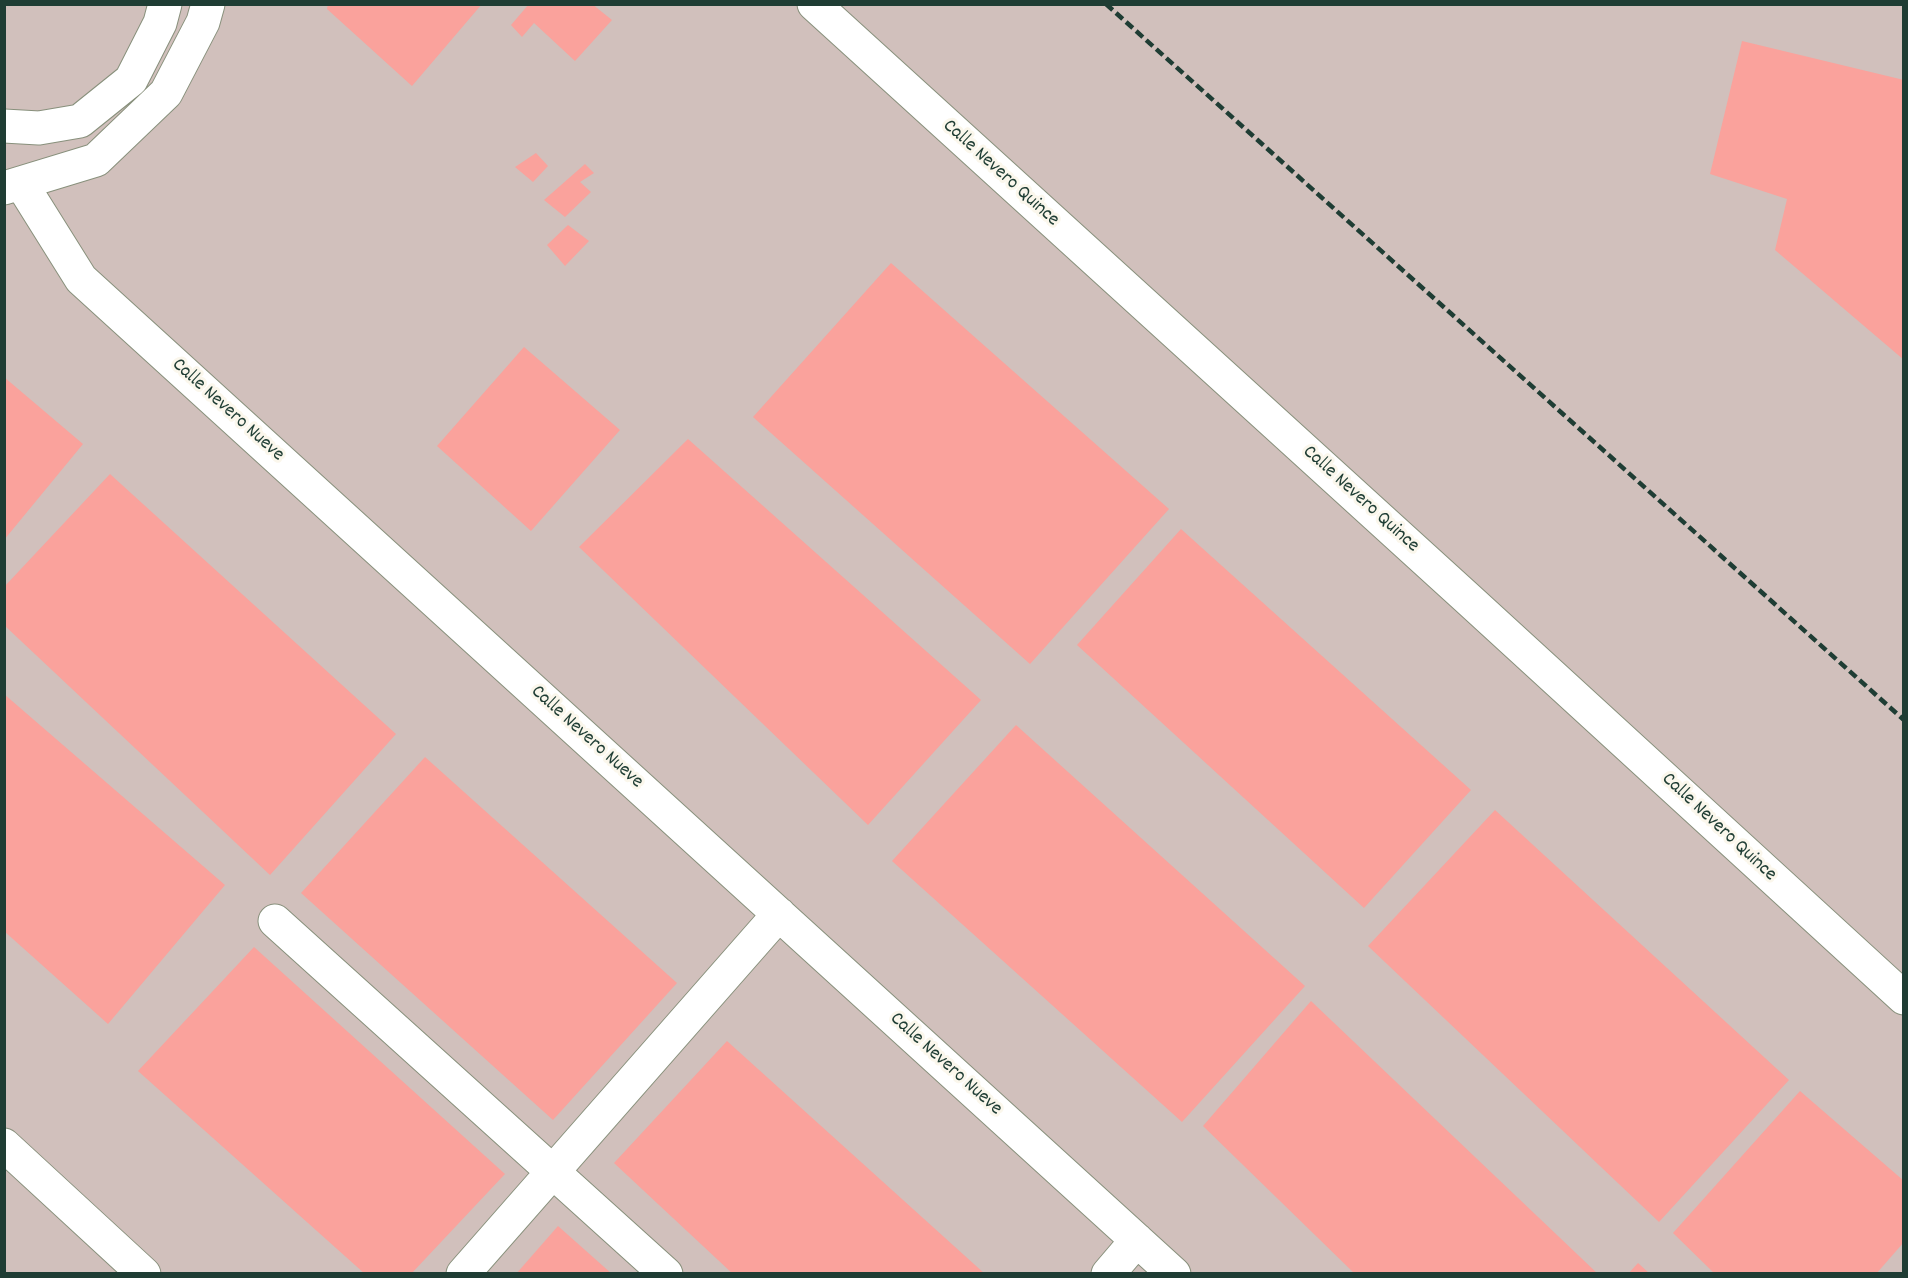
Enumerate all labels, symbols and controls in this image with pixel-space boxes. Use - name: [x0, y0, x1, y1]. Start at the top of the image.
- street label: Calle Nevero Quince: [937, 115, 1063, 233]
- street label: Calle Nevero Nueve: [166, 354, 288, 468]
- street label: Calle Nevero Quince: [1297, 441, 1423, 559]
- street label: Calle Nevero Nueve: [525, 681, 647, 795]
- street label: Calle Nevero Quince: [1655, 768, 1781, 888]
- street label: Calle Nevero Nueve: [884, 1008, 1006, 1122]

